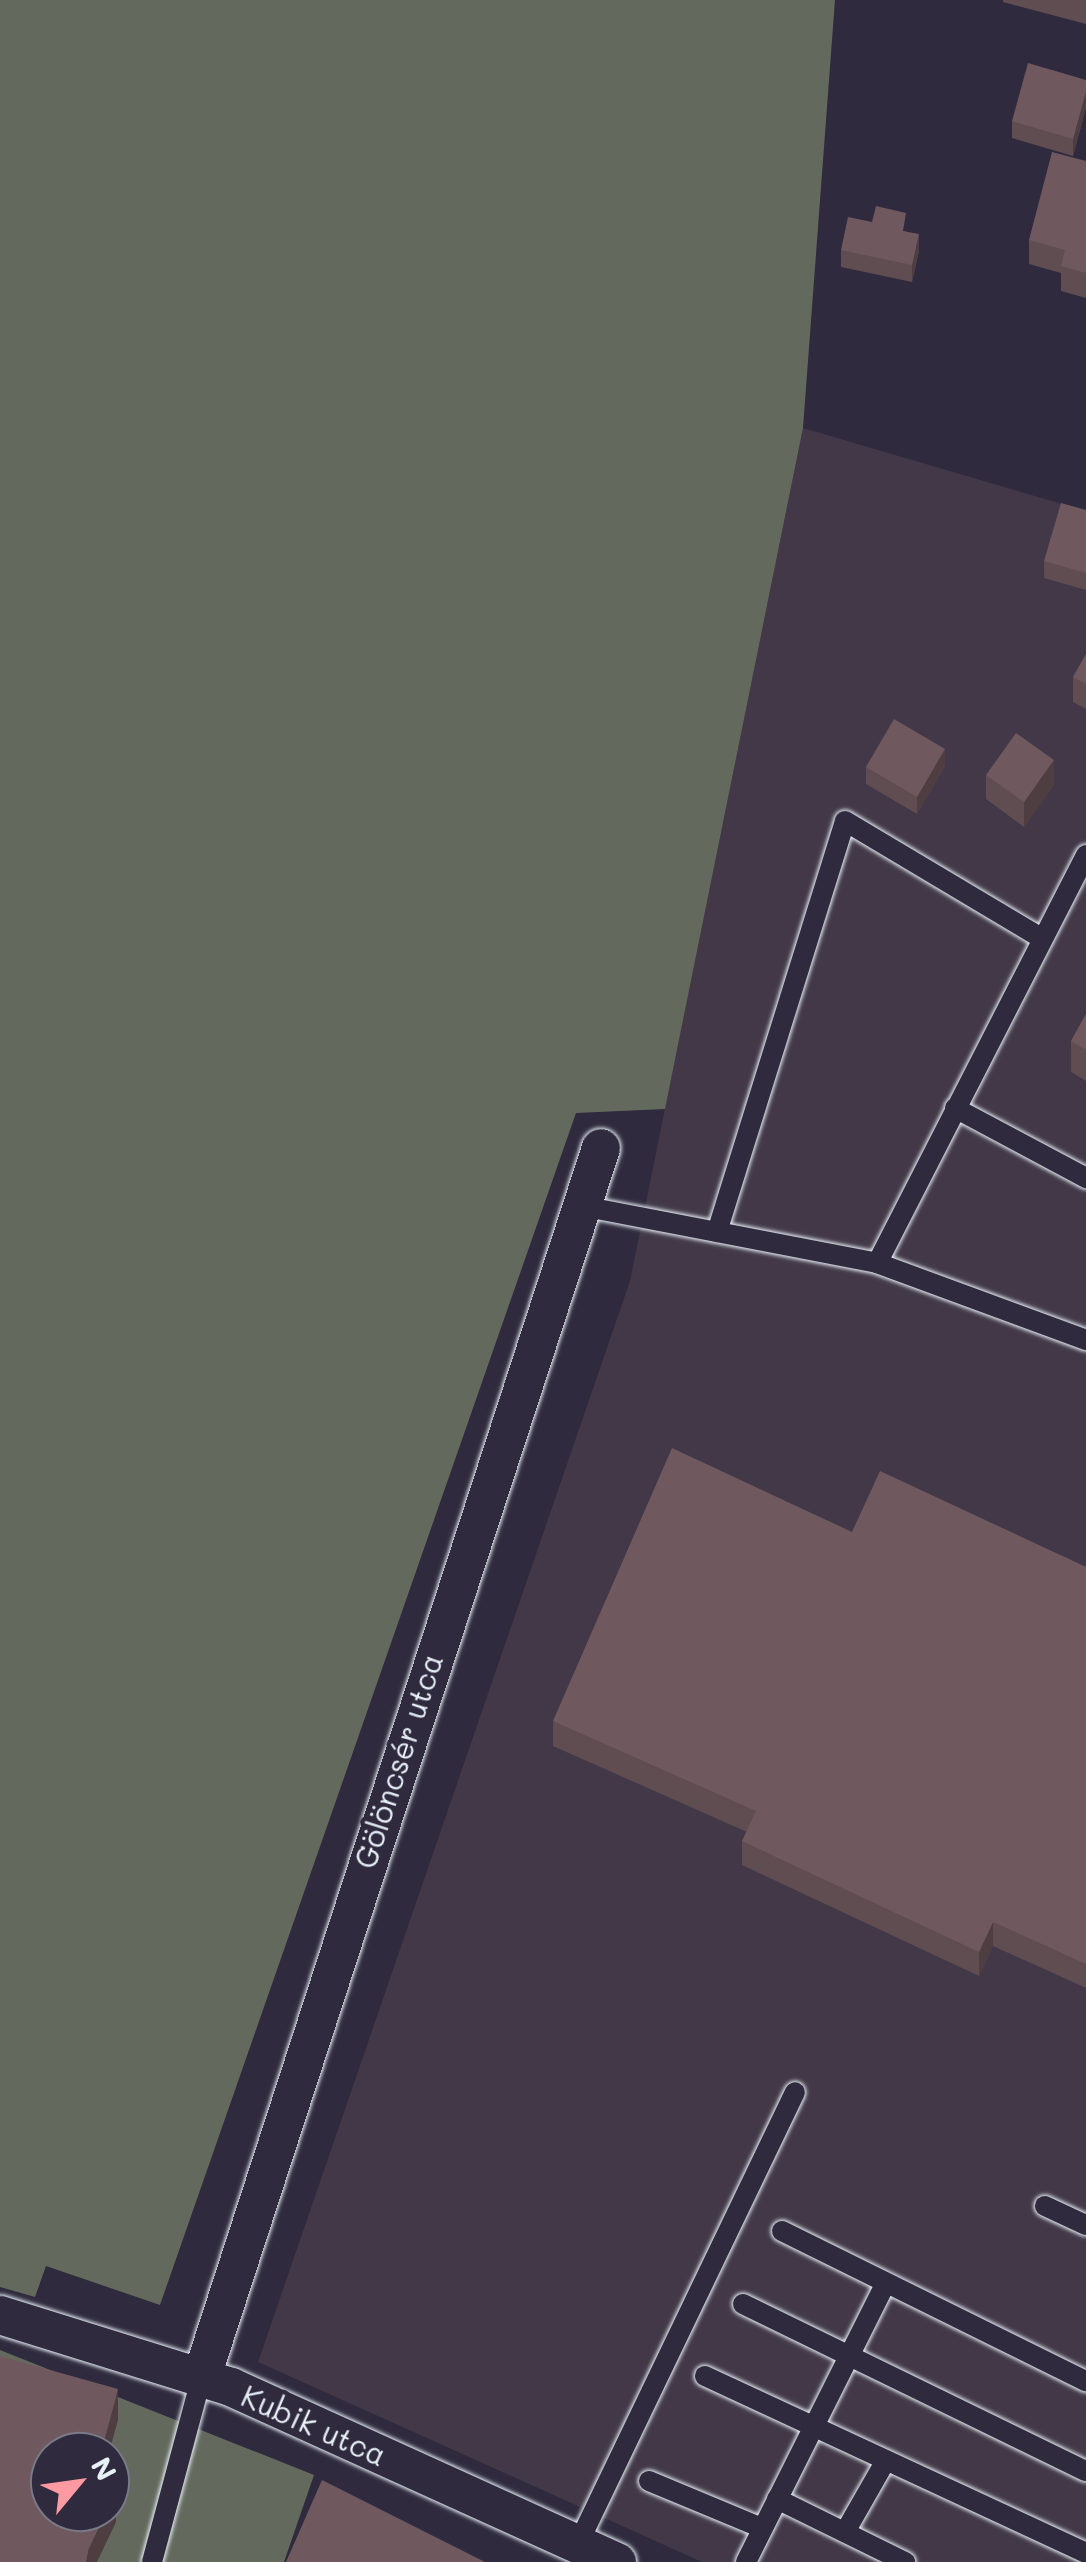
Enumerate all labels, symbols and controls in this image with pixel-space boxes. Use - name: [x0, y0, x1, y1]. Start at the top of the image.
- street label: Gölöncsér utca: [346, 1649, 450, 1873]
- street label: Kubik utca: [236, 2377, 392, 2473]
- north arrow: [30, 2432, 130, 2532]
- text: N: [84, 2450, 125, 2486]

